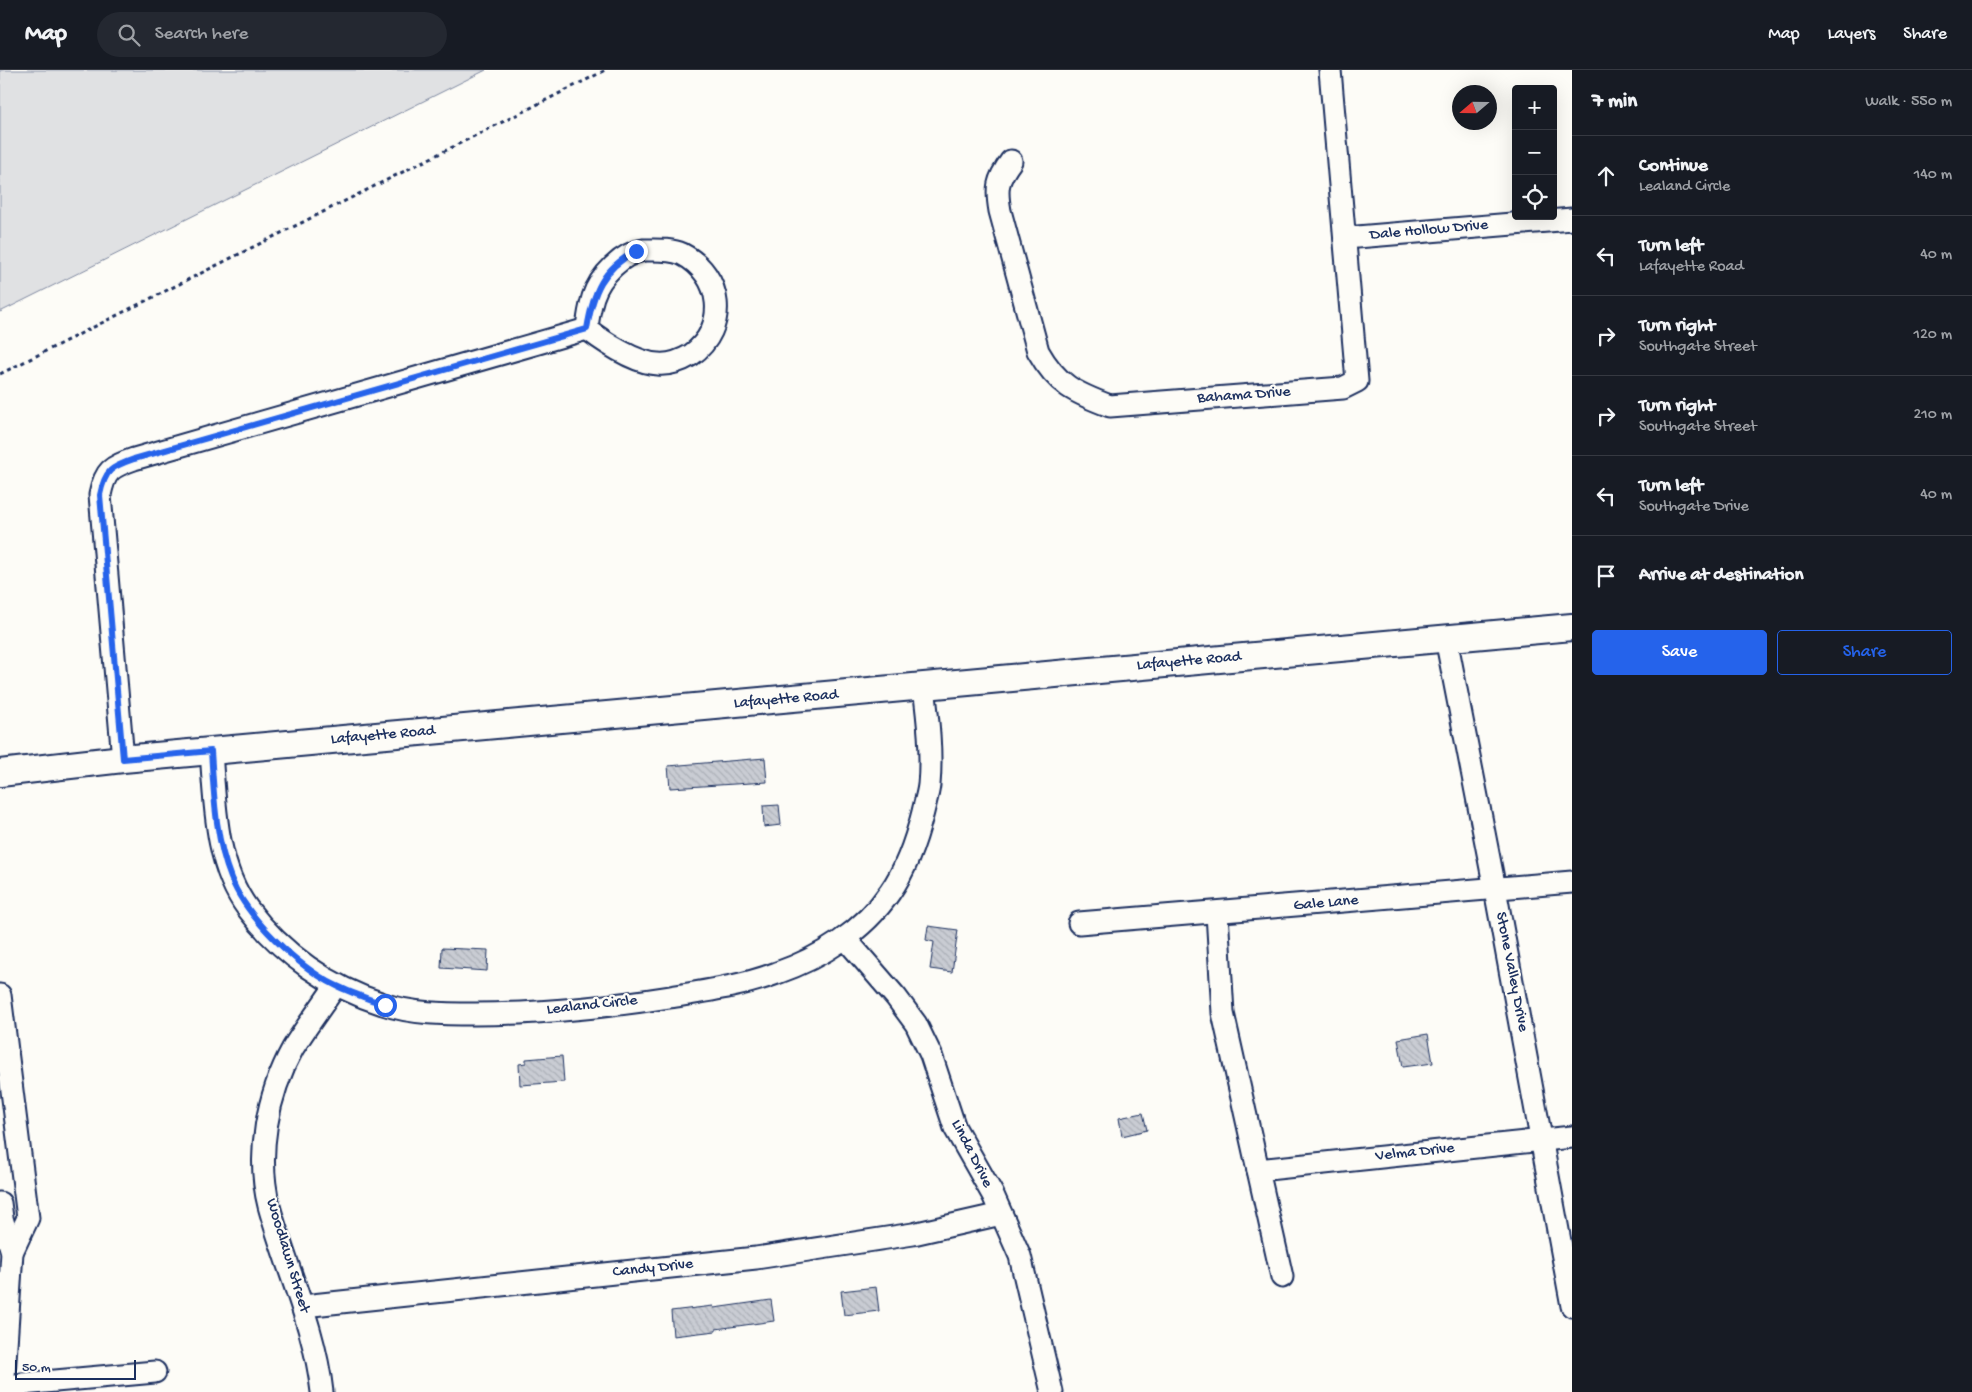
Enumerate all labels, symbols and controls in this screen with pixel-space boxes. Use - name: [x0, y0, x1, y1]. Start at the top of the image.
- search box: [97, 12, 447, 57]
- text: Map: [25, 20, 67, 49]
- icon: search: [115, 21, 143, 49]
- text: Search here: [155, 23, 248, 46]
- text: Map: [1768, 24, 1800, 45]
- text: Layers: [1828, 24, 1875, 45]
- text: Share: [1903, 24, 1947, 45]
- north arrow: [1452, 85, 1497, 130]
- map controls: [1512, 85, 1557, 220]
- button: +: [1512, 85, 1557, 130]
- text: 7 min: [1592, 90, 1637, 115]
- text: Walk · 550 m: [1865, 93, 1952, 112]
- button: −: [1512, 130, 1557, 175]
- text: Continue: [1639, 155, 1708, 178]
- icon: ahead: [1592, 162, 1620, 190]
- text: 140 m: [1914, 166, 1952, 185]
- button: locate: [1512, 175, 1557, 220]
- text: Lealand Circle: [1639, 178, 1730, 197]
- street label: Dale Hollow Drive: [1368, 216, 1490, 246]
- text: Turn left: [1639, 235, 1703, 258]
- route end: [625, 240, 648, 263]
- icon: left: [1592, 242, 1620, 270]
- text: 40 m: [1920, 246, 1952, 265]
- text: Lafayette Road: [1639, 258, 1744, 277]
- text: Turn right: [1639, 315, 1715, 338]
- icon: right: [1592, 322, 1620, 350]
- text: 120 m: [1913, 326, 1952, 345]
- text: Southgate Street: [1639, 338, 1757, 357]
- street label: Bahama Drive: [1196, 383, 1292, 409]
- text: Turn right: [1639, 395, 1715, 418]
- icon: right: [1592, 402, 1620, 430]
- text: 210 m: [1913, 406, 1952, 425]
- text: Southgate Street: [1639, 418, 1757, 437]
- text: Turn left: [1639, 475, 1703, 498]
- icon: left: [1592, 482, 1620, 510]
- text: 40 m: [1920, 486, 1952, 505]
- text: Southgate Drive: [1639, 498, 1749, 517]
- icon: arrive: [1592, 562, 1620, 590]
- text: Arrive at destination: [1639, 564, 1803, 587]
- button: Save: [1592, 630, 1767, 675]
- button: Share: [1777, 630, 1952, 675]
- street label: Lafayette Road: [1136, 648, 1244, 676]
- street label: Lafayette Road: [733, 686, 841, 714]
- street label: Lafayette Road: [330, 722, 438, 750]
- street label: Gale Lane: [1293, 892, 1360, 916]
- street label: Stone Valley Drive: [1490, 911, 1532, 1034]
- street label: Lealand Circle: [546, 992, 639, 1020]
- route start: [374, 994, 397, 1017]
- street label: Linda Drive: [946, 1117, 997, 1192]
- street label: Velma Drive: [1373, 1139, 1456, 1167]
- street label: Woodlawn Street: [261, 1197, 314, 1317]
- street label: Candy Drive: [612, 1255, 695, 1283]
- scale bar: [15, 1357, 136, 1380]
- text: 50 m: [22, 1360, 51, 1377]

